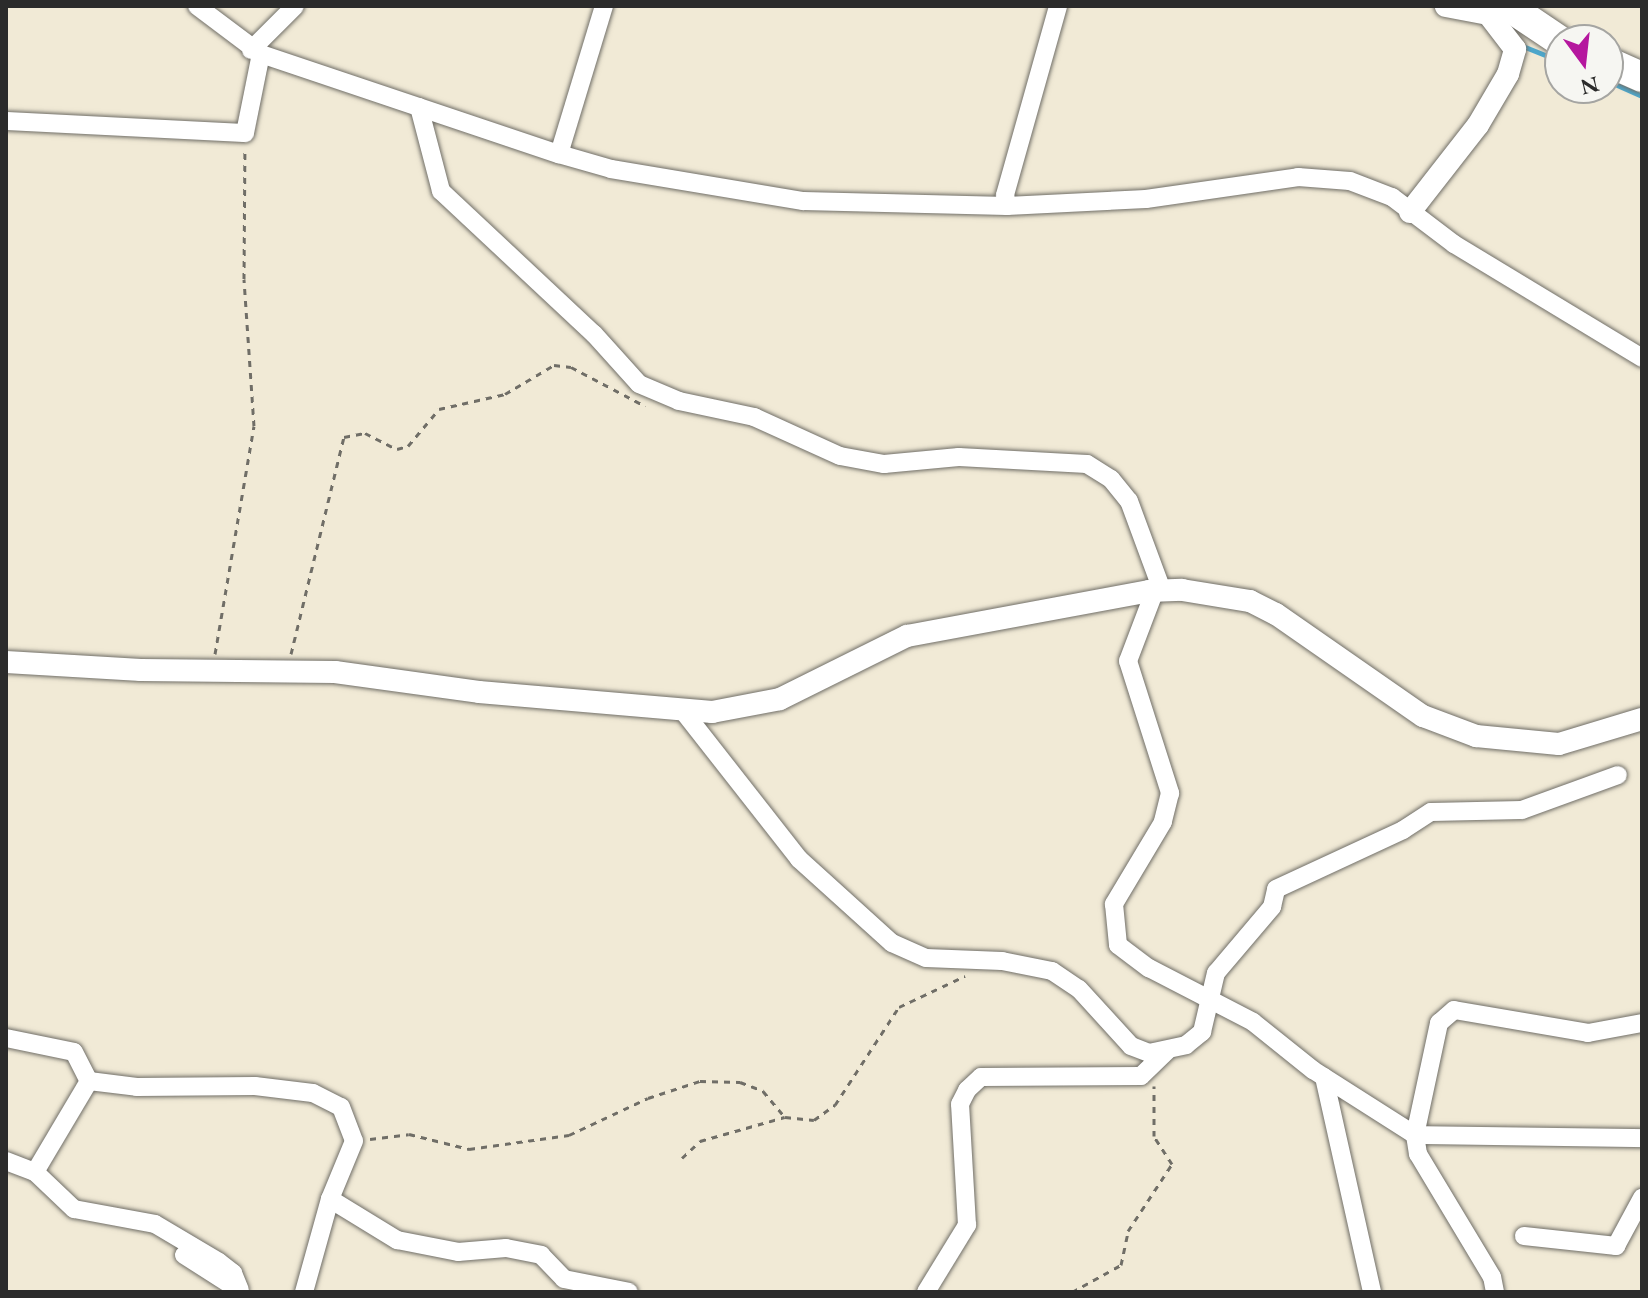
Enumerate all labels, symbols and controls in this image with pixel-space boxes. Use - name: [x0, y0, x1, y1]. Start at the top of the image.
- north arrow: [1544, 24, 1624, 104]
- text: N: [1577, 69, 1602, 102]

